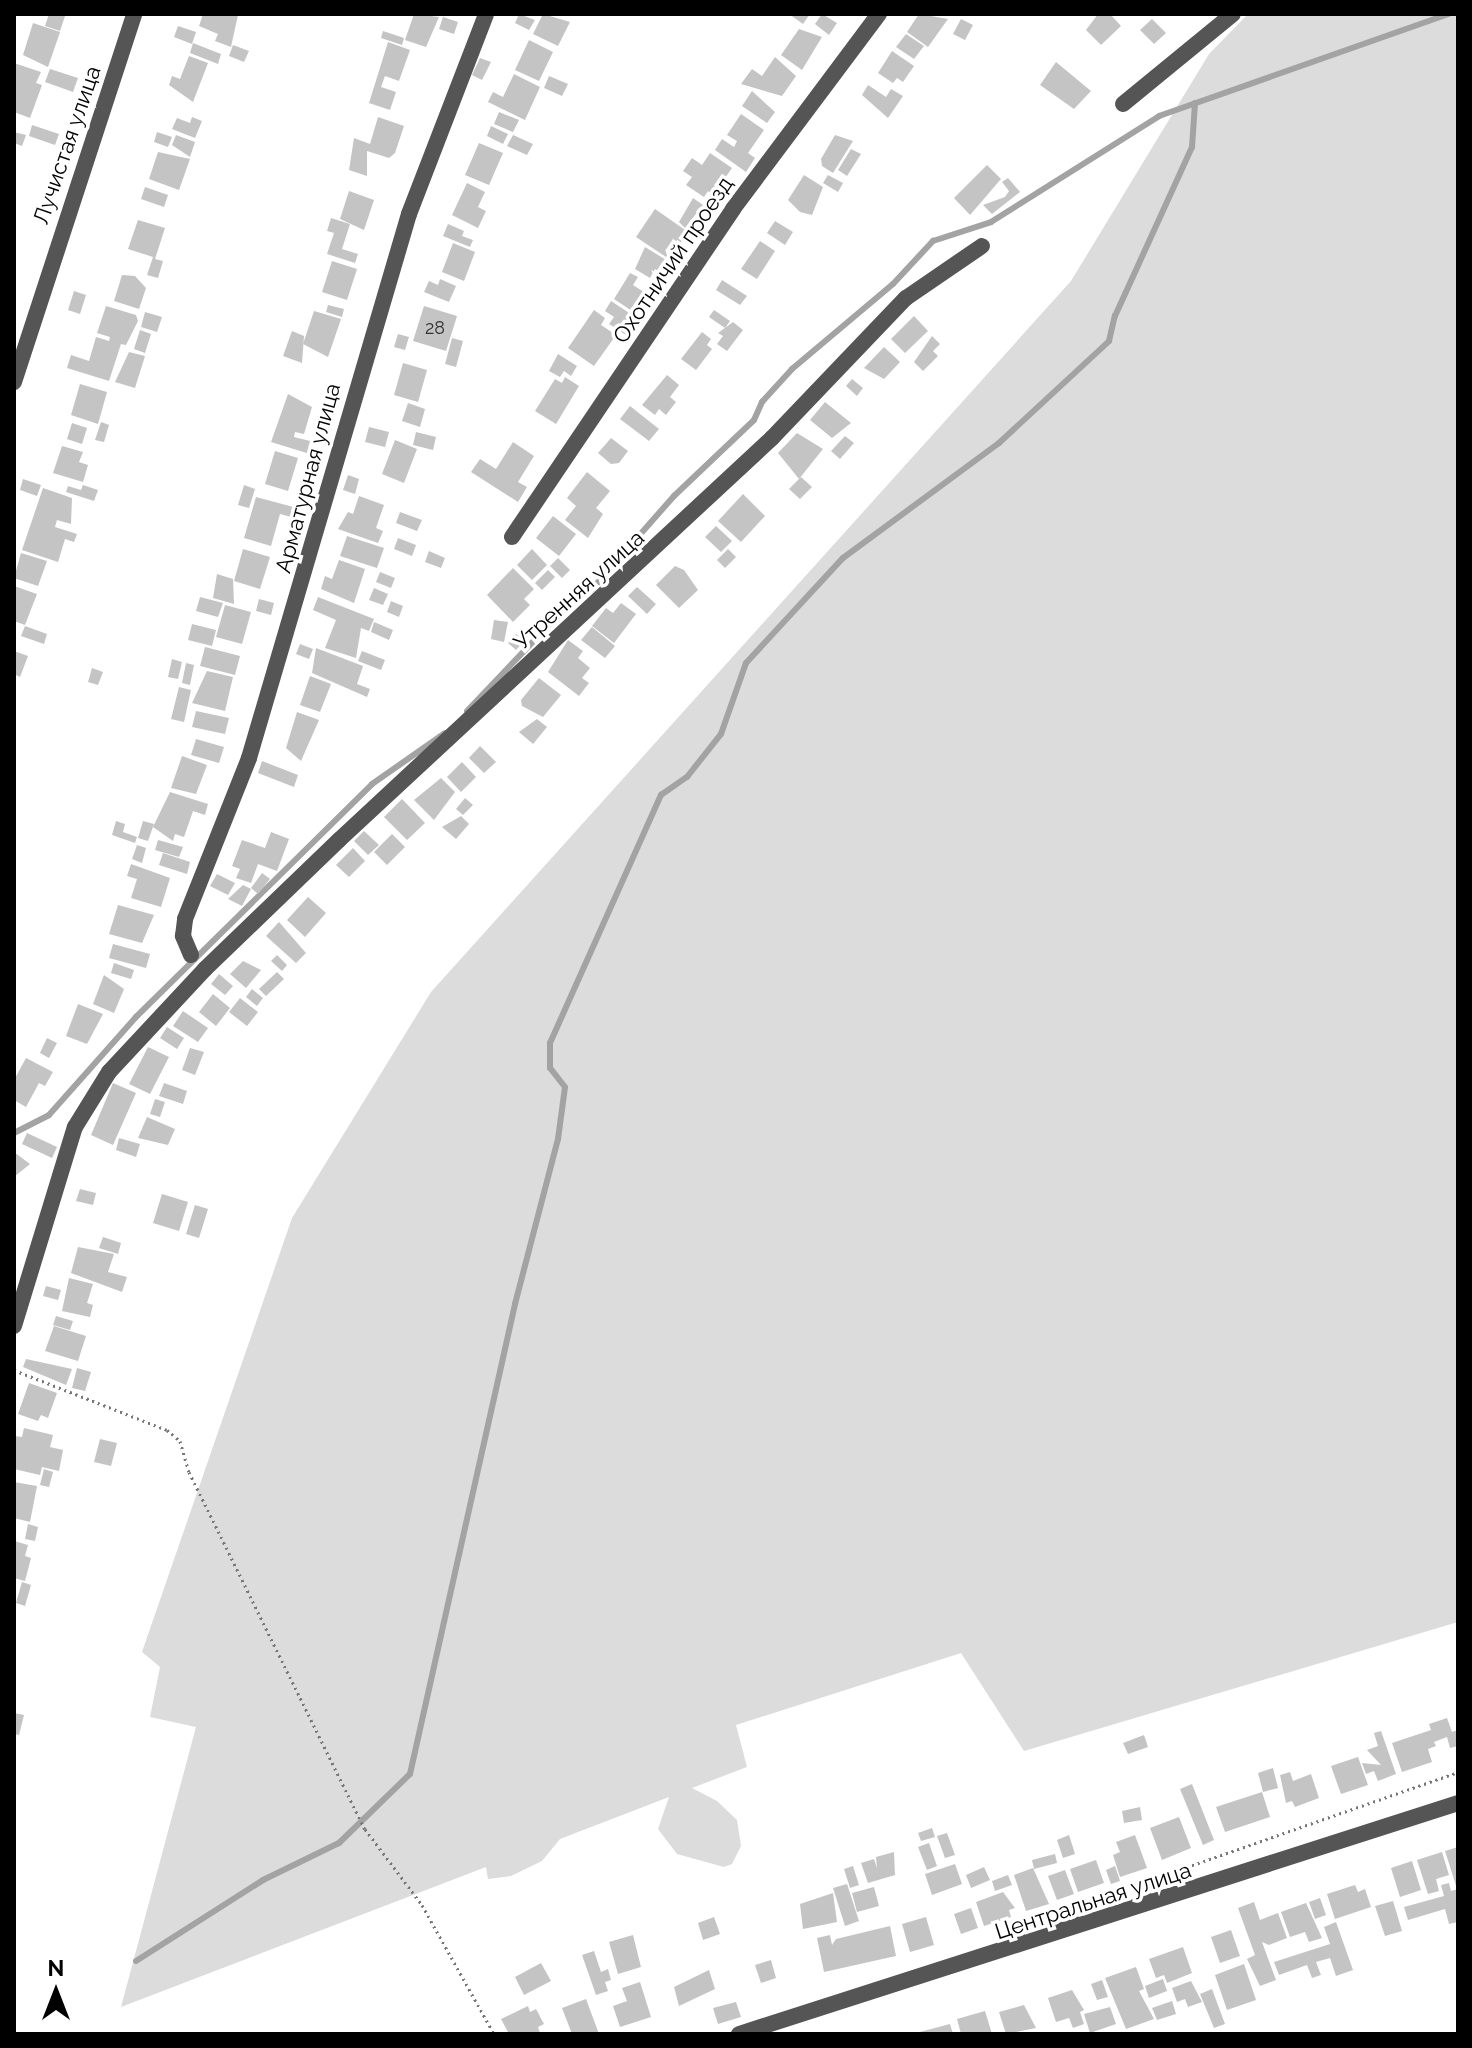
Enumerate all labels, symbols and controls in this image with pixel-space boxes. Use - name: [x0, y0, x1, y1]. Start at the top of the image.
- street label: Лучистая улица: [27, 62, 107, 228]
- street label: Охотничий проезд: [608, 172, 738, 348]
- house number: 28: [425, 317, 445, 339]
- street label: Арматурная улица: [270, 380, 346, 576]
- street label: Утренняя улица: [508, 524, 650, 656]
- street label: Центральная улица: [991, 1857, 1195, 1945]
- north arrow: [16, 1952, 96, 2032]
- text: N: [48, 1955, 64, 1981]

